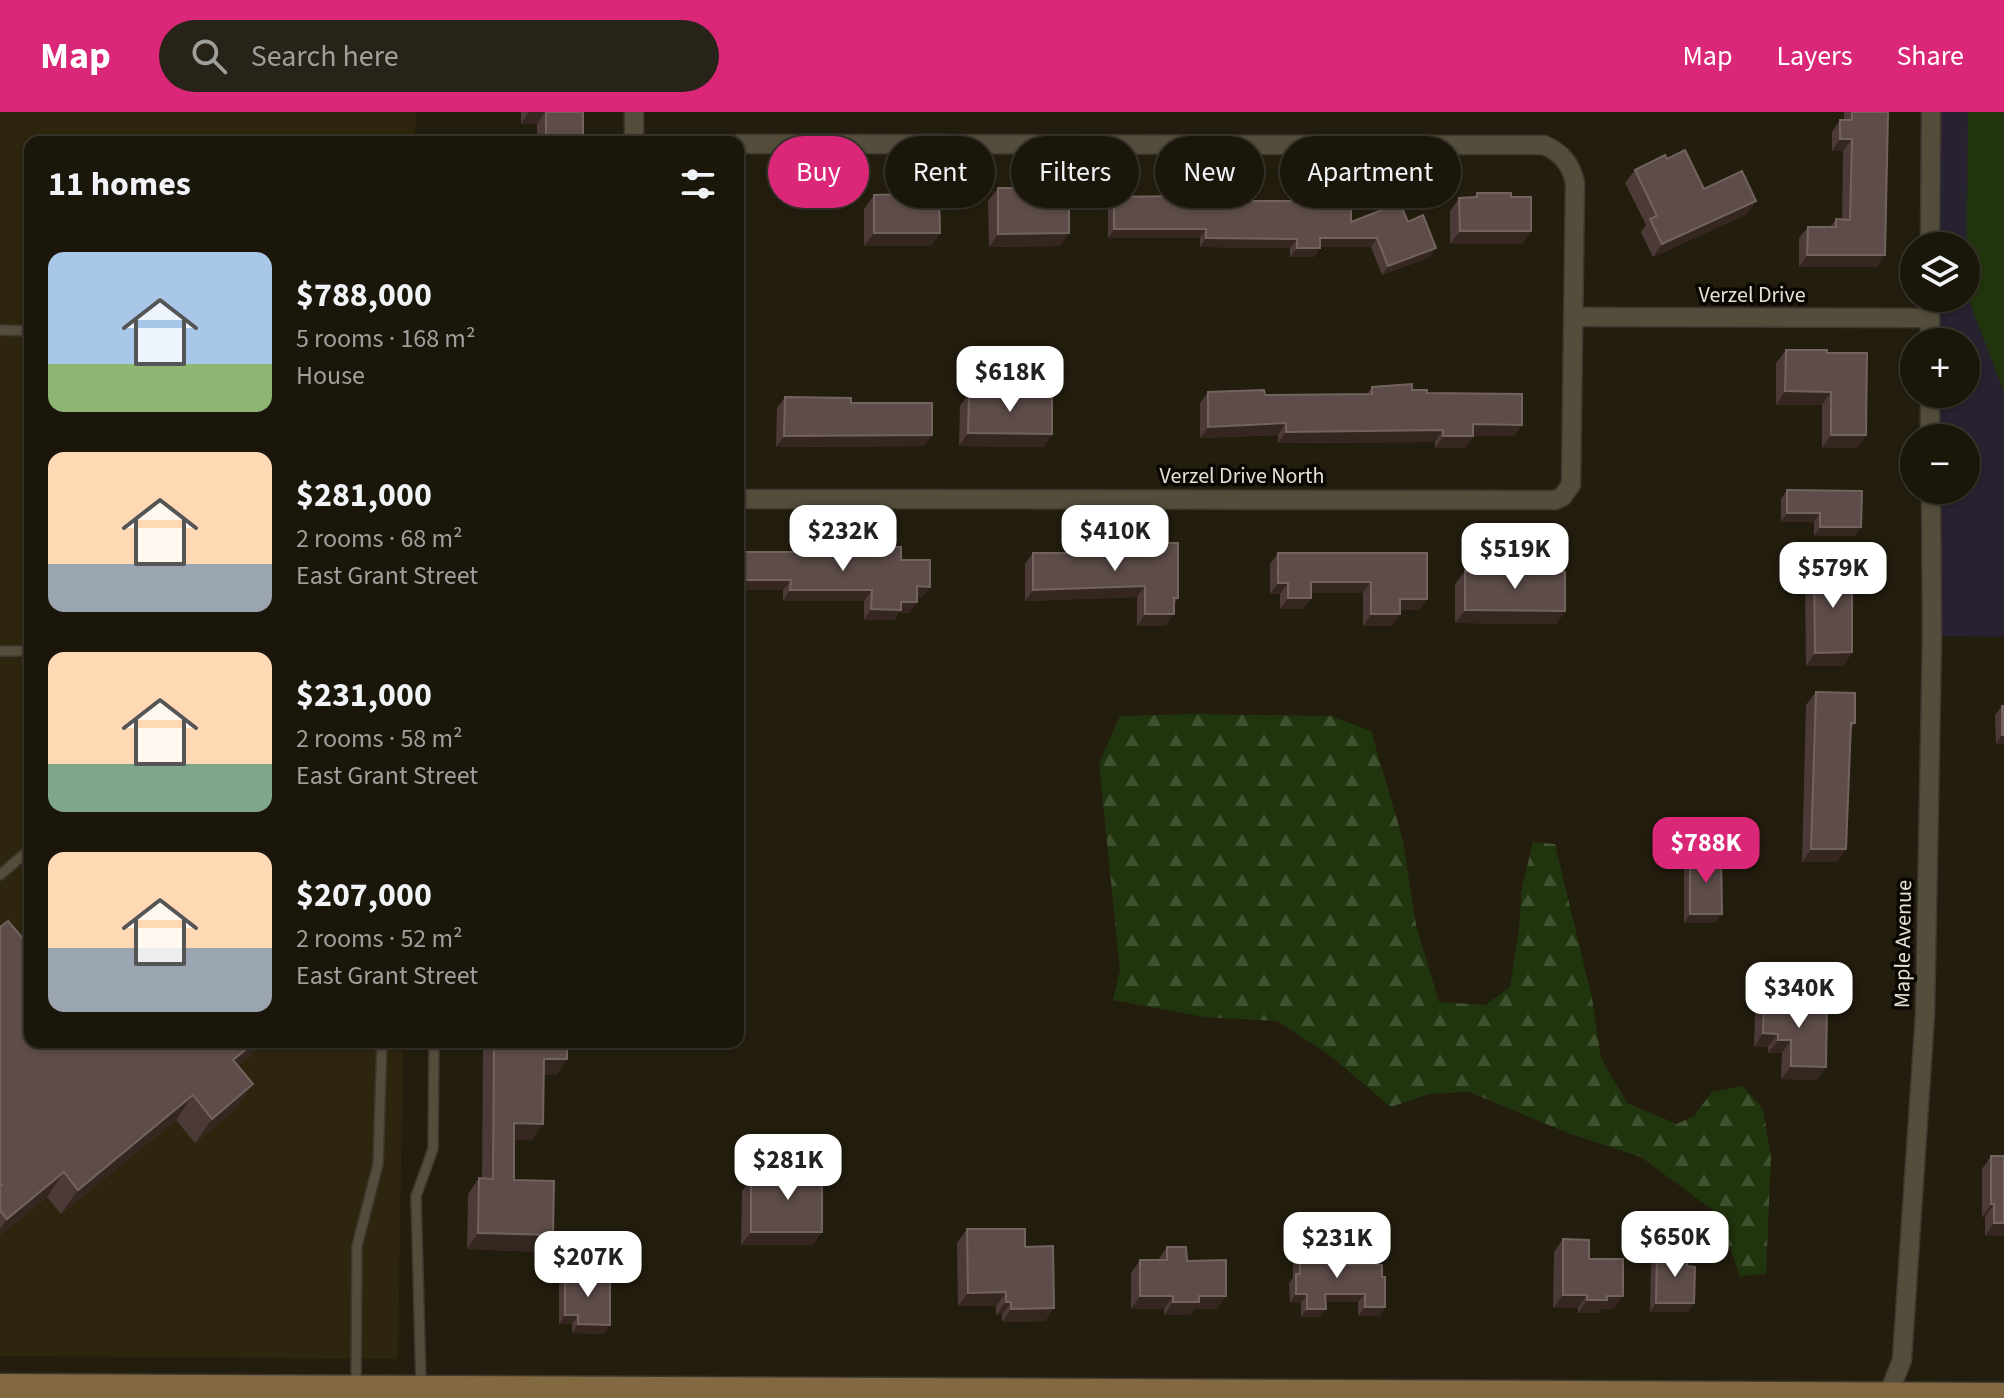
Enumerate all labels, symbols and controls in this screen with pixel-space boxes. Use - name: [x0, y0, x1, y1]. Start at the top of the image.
- search box: [159, 20, 719, 92]
- text: Map: [40, 29, 111, 83]
- icon: search: [187, 34, 231, 78]
- text: Search here: [251, 35, 399, 78]
- text: Map: [1682, 36, 1732, 76]
- text: Layers: [1776, 36, 1852, 76]
- text: Share: [1896, 36, 1964, 76]
- chip: Buy: [768, 136, 869, 208]
- chip: Rent: [885, 136, 995, 208]
- chip: Filters: [1011, 136, 1139, 208]
- chip: New: [1155, 136, 1264, 208]
- chip: Apartment: [1280, 136, 1461, 208]
- text: 11 homes: [48, 160, 191, 209]
- icon: filters: [676, 162, 720, 206]
- map controls: [1900, 232, 1980, 504]
- button: layers: [1900, 232, 1980, 312]
- text: $788,000: [296, 271, 432, 320]
- street label: Verzel Drive: [1698, 279, 1806, 311]
- icon: home: [112, 284, 208, 380]
- text: 5 rooms · 168 m²: [296, 320, 475, 357]
- button: +: [1900, 328, 1980, 408]
- pin: $618K: [954, 346, 1066, 414]
- text: $618K: [975, 353, 1045, 390]
- text: House: [296, 357, 365, 394]
- button: −: [1900, 424, 1980, 504]
- street label: Verzel Drive North: [1160, 460, 1324, 492]
- text: $281,000: [296, 471, 432, 520]
- icon: home: [112, 484, 208, 580]
- pin: $232K: [787, 505, 899, 573]
- pin: $410K: [1059, 505, 1171, 573]
- text: $232K: [808, 512, 878, 549]
- text: $410K: [1080, 512, 1150, 549]
- text: 2 rooms · 68 m²: [296, 520, 463, 557]
- pin: $519K: [1459, 523, 1571, 591]
- text: $519K: [1480, 530, 1550, 567]
- pin: $579K: [1777, 542, 1889, 610]
- text: $579K: [1798, 549, 1868, 586]
- text: East Grant Street: [296, 557, 478, 594]
- text: $231,000: [296, 671, 432, 720]
- icon: home: [112, 684, 208, 780]
- text: 2 rooms · 58 m²: [296, 720, 463, 757]
- text: East Grant Street: [296, 757, 478, 794]
- pin: $788K: [1650, 817, 1762, 885]
- text: $788K: [1671, 824, 1741, 861]
- text: $207,000: [296, 871, 432, 920]
- street label: Maple Avenue: [1886, 880, 1920, 1008]
- icon: home: [112, 884, 208, 980]
- text: 2 rooms · 52 m²: [296, 920, 463, 957]
- text: East Grant Street: [296, 957, 478, 994]
- pin: $340K: [1743, 962, 1855, 1030]
- text: $340K: [1764, 969, 1834, 1006]
- pin: $281K: [732, 1134, 844, 1202]
- text: $281K: [753, 1141, 823, 1178]
- pin: $650K: [1619, 1211, 1731, 1279]
- pin: $231K: [1281, 1212, 1393, 1280]
- text: $650K: [1640, 1218, 1710, 1255]
- text: $231K: [1302, 1219, 1372, 1256]
- pin: $207K: [532, 1231, 644, 1299]
- text: $207K: [553, 1238, 623, 1275]

